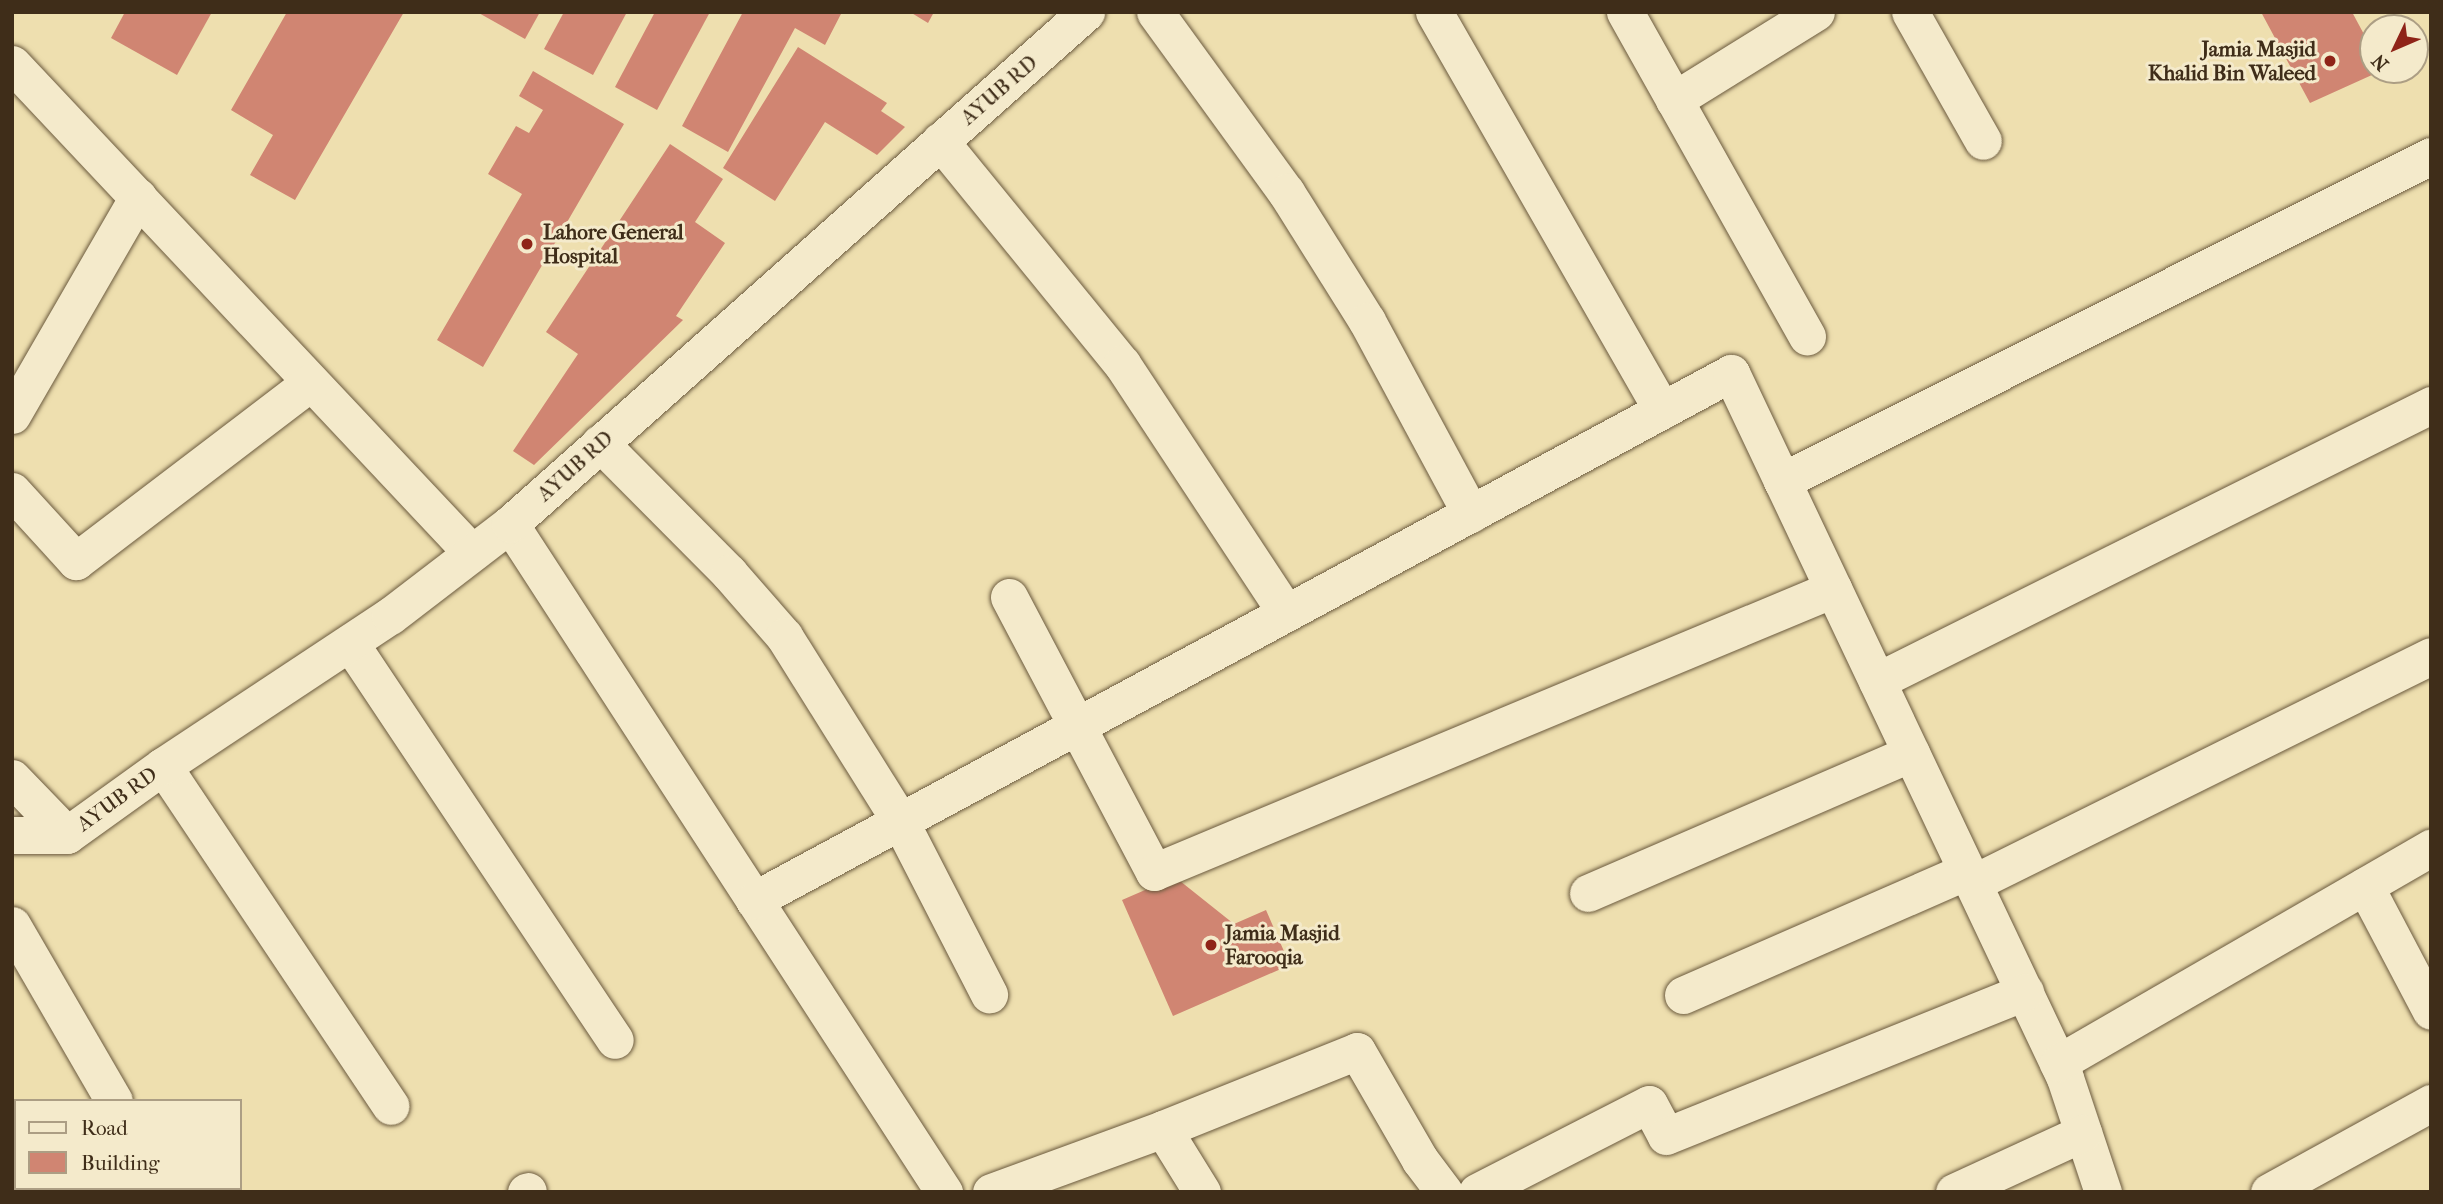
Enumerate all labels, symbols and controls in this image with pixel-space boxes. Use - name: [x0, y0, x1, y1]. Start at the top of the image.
- north arrow: [2359, 14, 2429, 84]
- place label: Jamia Masjid Khalid Bin Waleed: [2148, 36, 2316, 86]
- text: N: [2367, 49, 2393, 75]
- street label: AYUB RD: [956, 50, 1042, 130]
- marker: Jamia Masjid Khalid Bin Waleed: [2322, 53, 2338, 69]
- place label: Lahore General Hospital: [543, 219, 684, 269]
- marker: Lahore General Hospital: [517, 234, 537, 254]
- street label: AYUB RD: [532, 425, 618, 507]
- street label: AYUB RD: [72, 761, 162, 837]
- place label: Jamia Masjid Farooqia: [1225, 920, 1340, 970]
- marker: Jamia Masjid Farooqia: [1203, 937, 1219, 953]
- legend: [14, 1099, 242, 1190]
- text: Road: [81, 1116, 128, 1140]
- text: Building: [81, 1151, 159, 1175]

